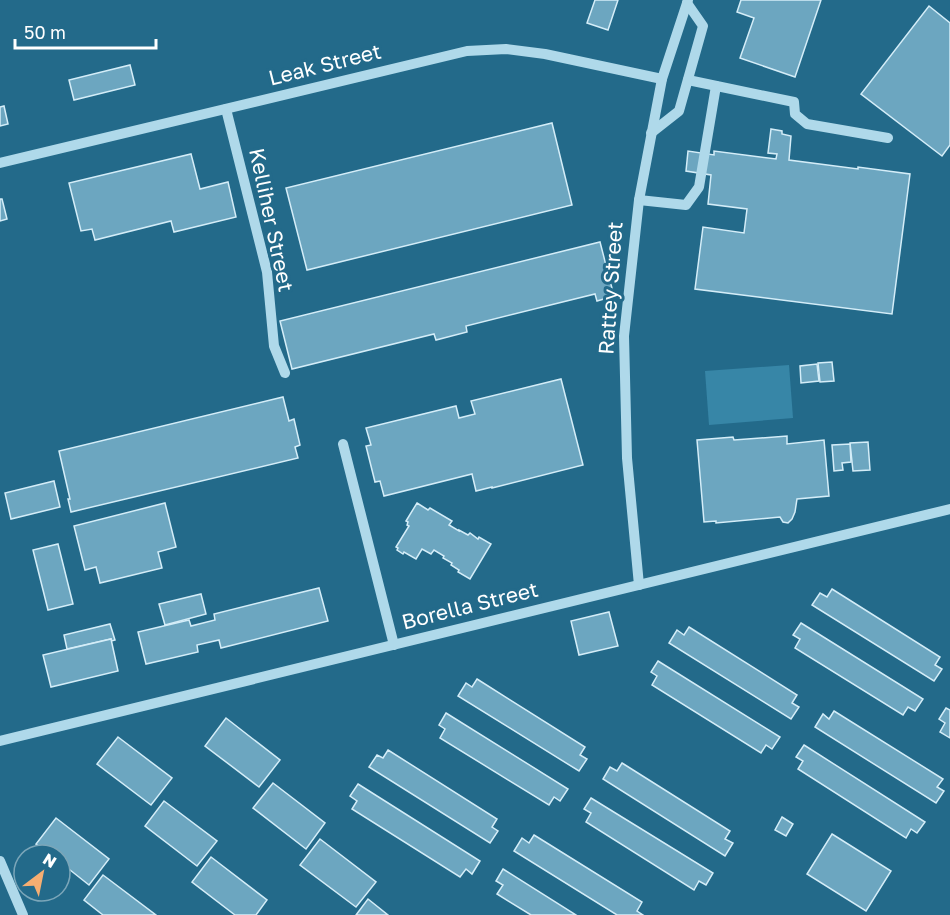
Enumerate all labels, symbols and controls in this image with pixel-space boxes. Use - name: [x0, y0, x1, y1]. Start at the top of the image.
- scale bar: [15, 12, 156, 50]
- text: 50 m: [24, 21, 66, 43]
- street label: Leak Street: [266, 37, 384, 91]
- street label: Kelliher Street: [244, 146, 300, 294]
- street label: Rattey Street: [592, 221, 628, 355]
- street label: Borella Street: [399, 576, 541, 635]
- north arrow: [12, 843, 72, 903]
- text: N: [39, 849, 60, 872]

